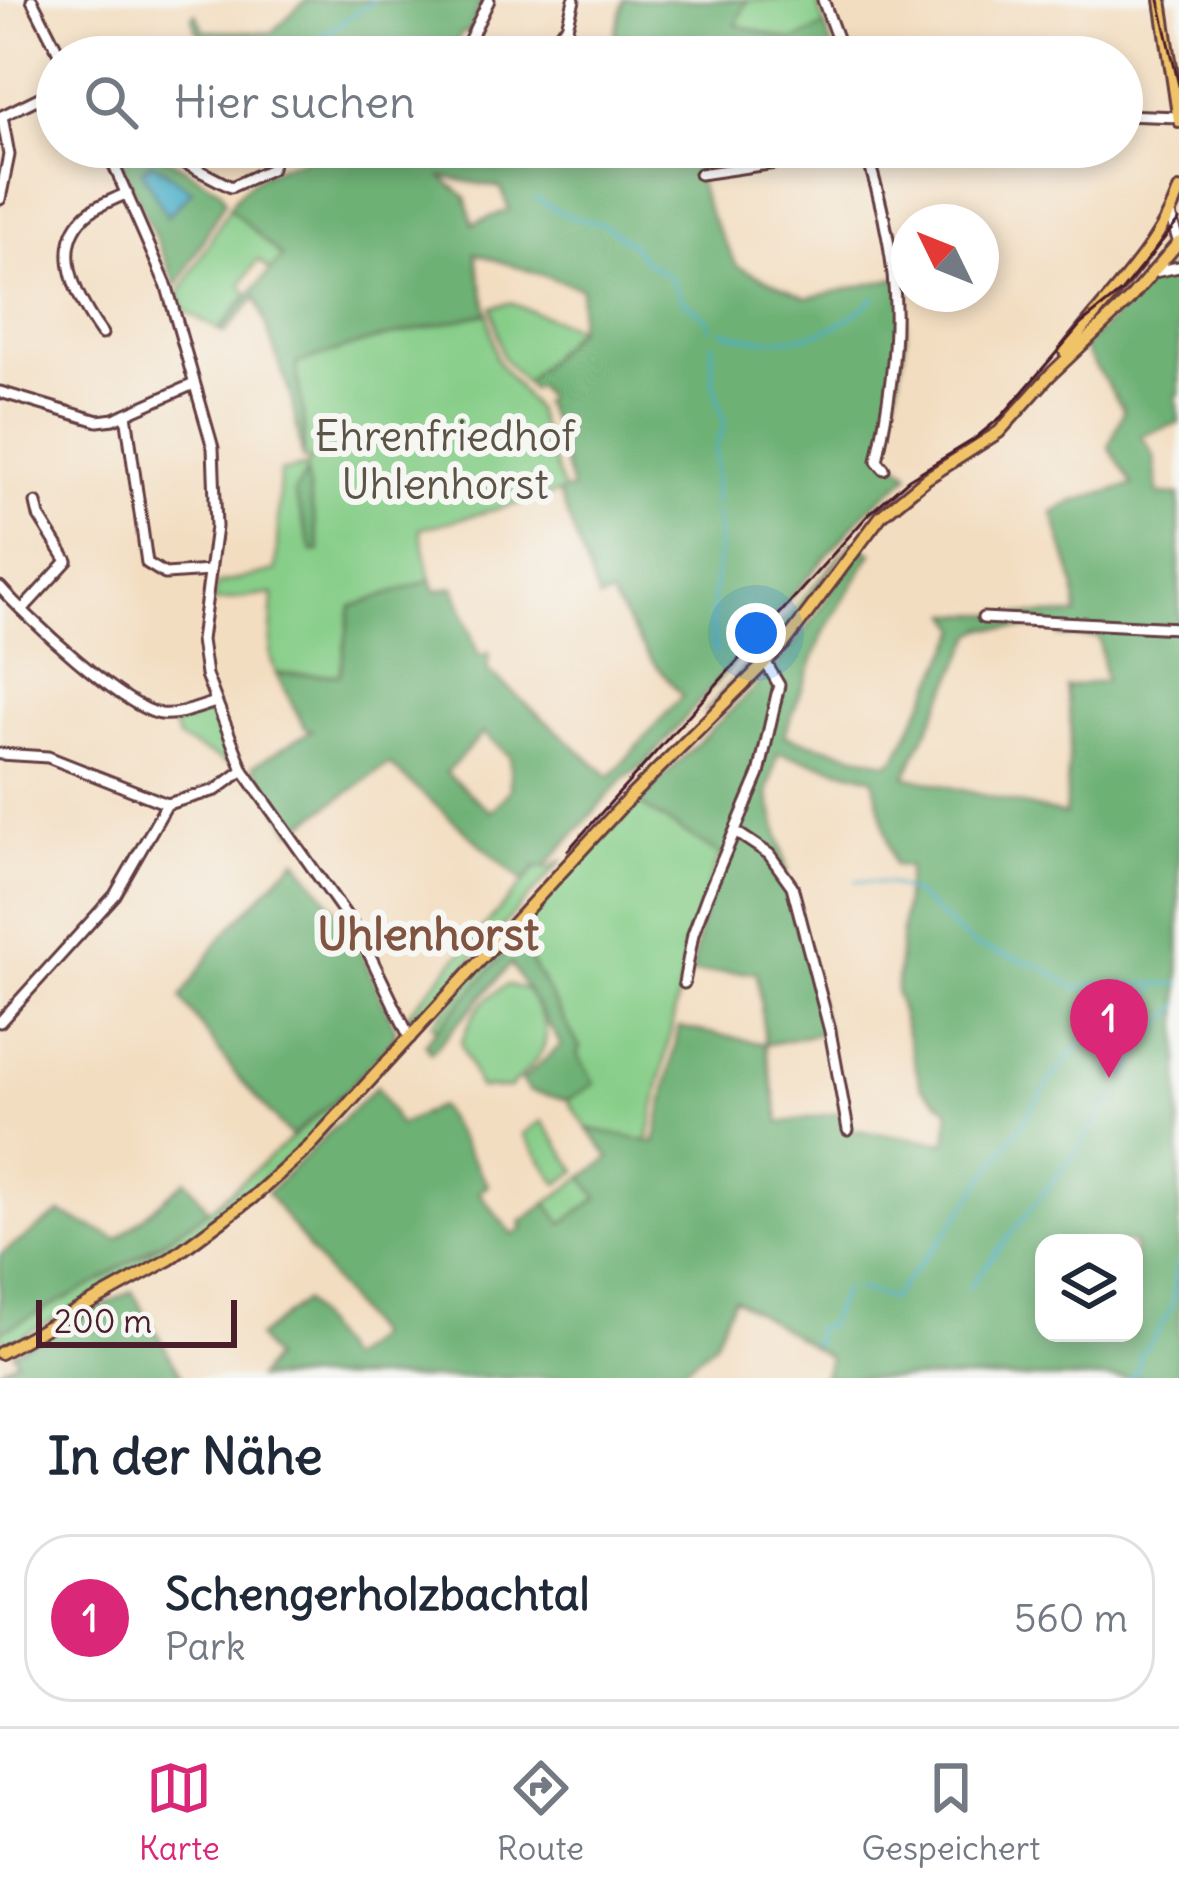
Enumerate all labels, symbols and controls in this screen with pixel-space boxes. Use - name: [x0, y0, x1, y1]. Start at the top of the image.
- search box: [36, 36, 1143, 168]
- icon: search: [78, 69, 144, 135]
- text: Hier suchen: [174, 74, 415, 130]
- north arrow: [891, 204, 999, 312]
- park label: Ehrenfriedhof Uhlenhorst: [315, 410, 577, 510]
- your location: [726, 603, 786, 663]
- district label: Uhlenhorst: [317, 906, 539, 962]
- pin: 1: [1070, 979, 1148, 1078]
- map controls: [1035, 1234, 1143, 1342]
- button: layers: [1035, 1234, 1143, 1342]
- scale bar: [36, 1294, 237, 1347]
- text: 200 m: [54, 1300, 152, 1342]
- text: In der Nähe: [48, 1424, 323, 1488]
- text: Schengerholzbachtal: [165, 1566, 590, 1622]
- text: 1: [82, 1594, 98, 1643]
- text: 560 m: [1014, 1594, 1128, 1643]
- text: Park: [165, 1622, 246, 1671]
- tab: Karte: [139, 1755, 220, 1869]
- tab: Route: [497, 1755, 584, 1869]
- tab: Gespeichert: [861, 1755, 1040, 1869]

